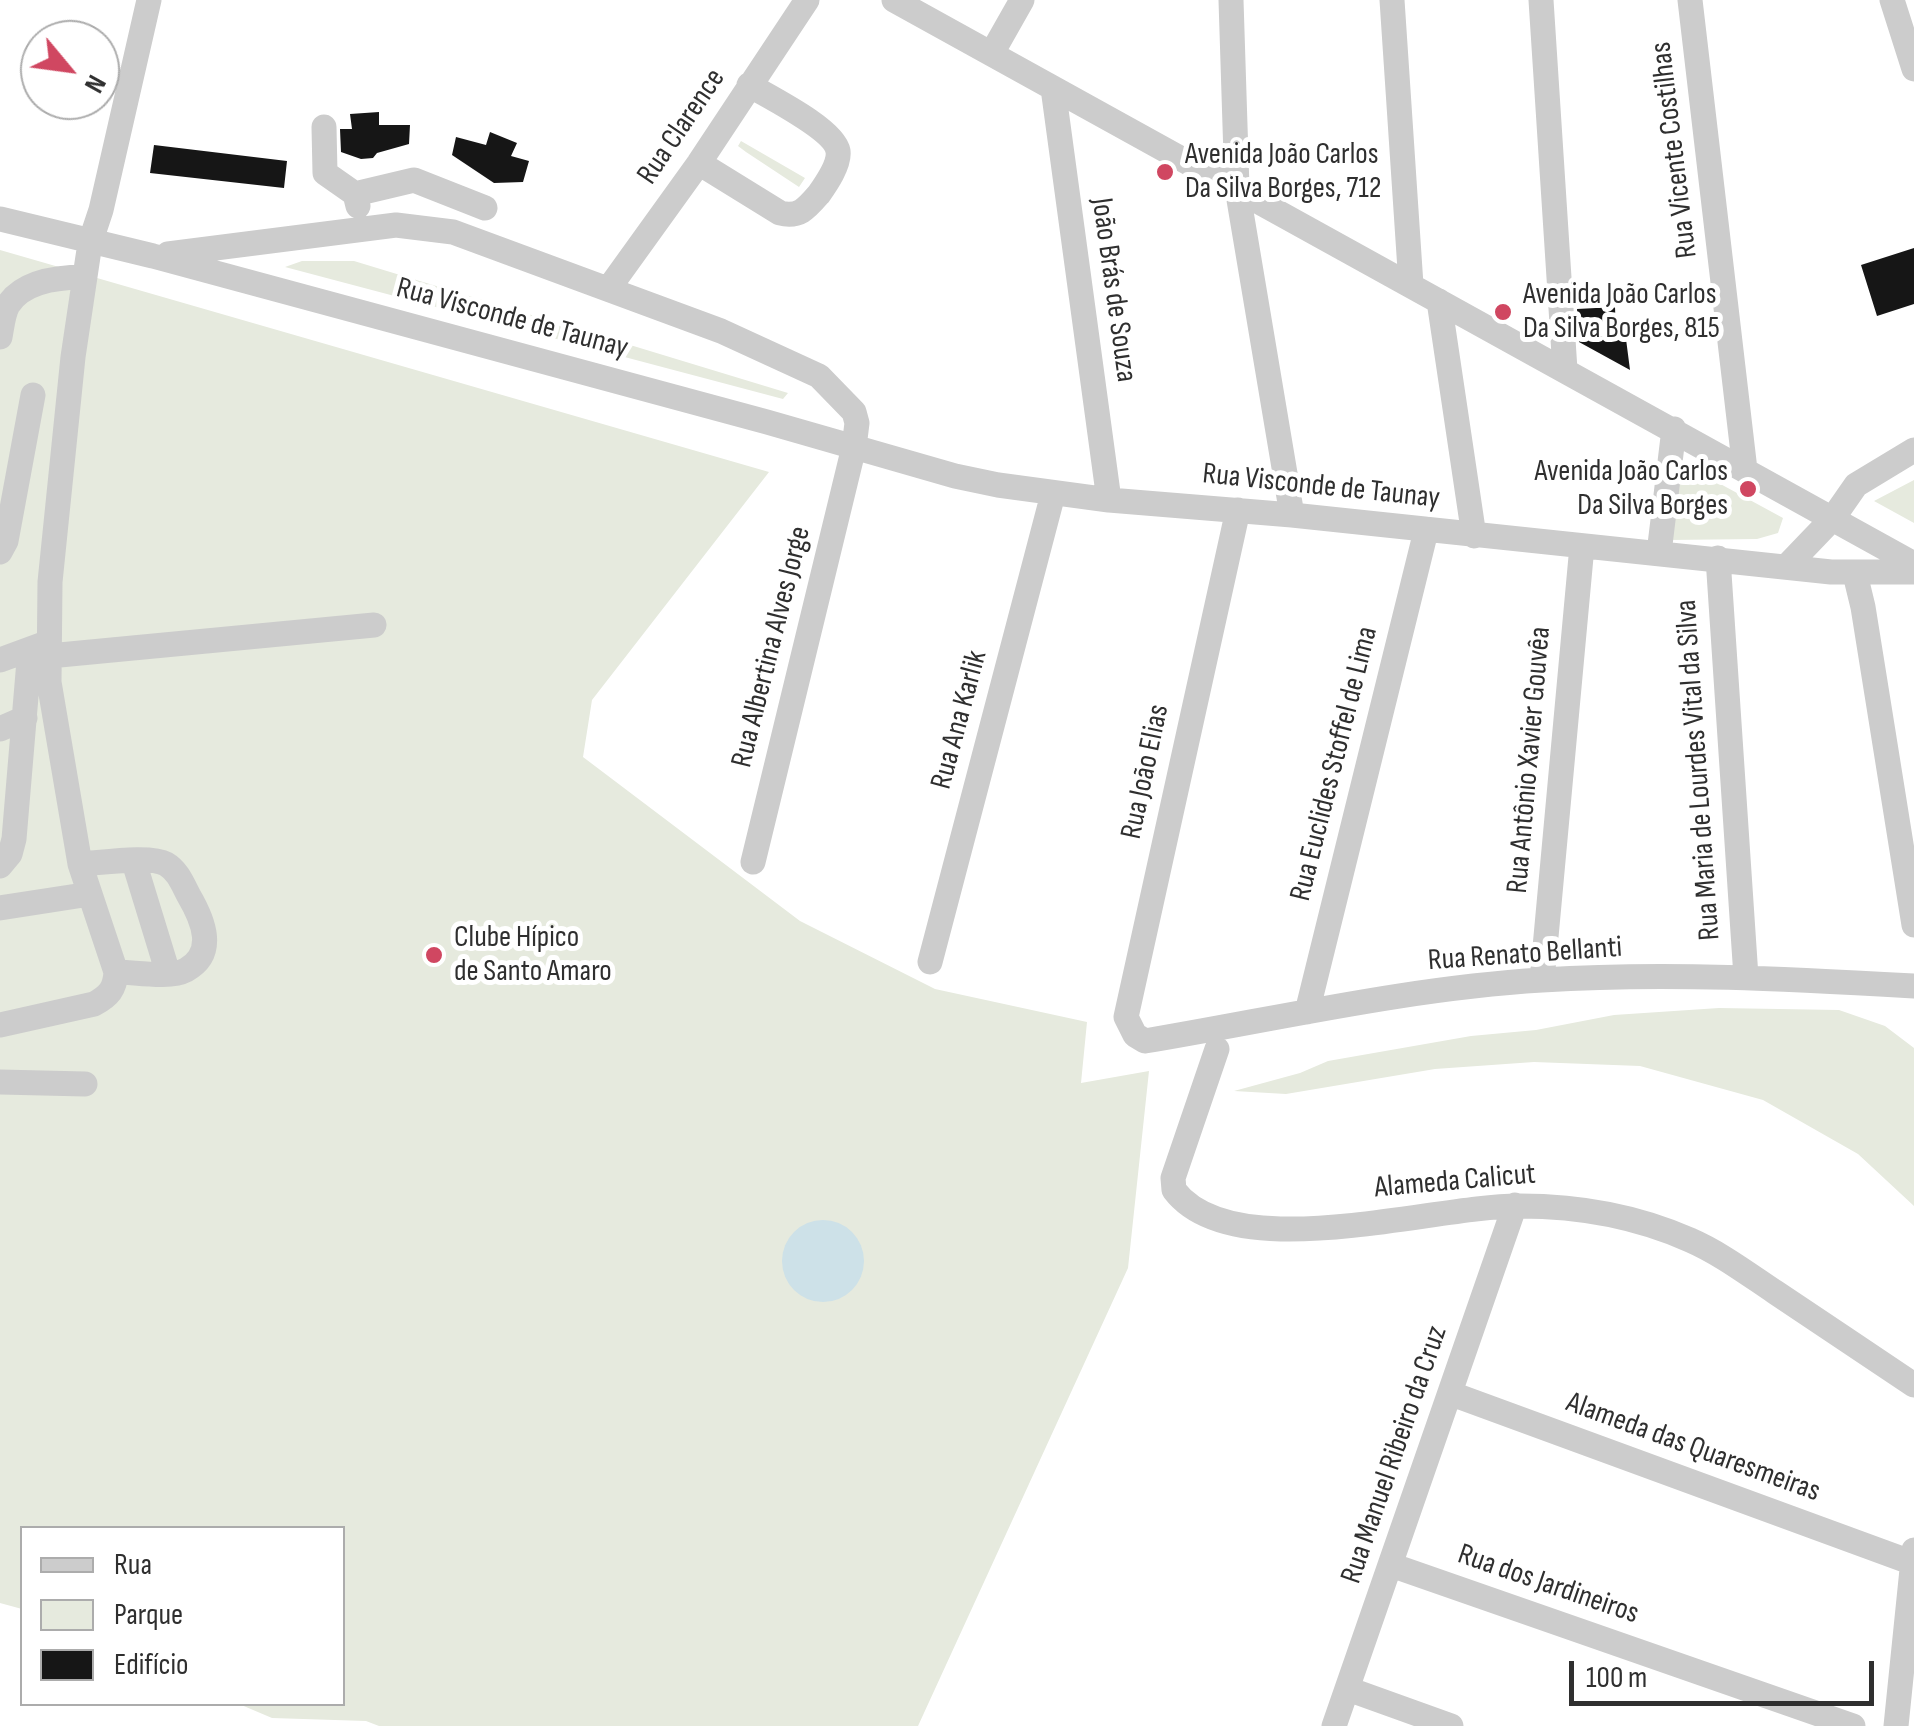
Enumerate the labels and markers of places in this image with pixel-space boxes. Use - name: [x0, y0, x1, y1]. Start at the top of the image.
- place label: Avenida João Carlos Da Silva Borges, 712: [1185, 137, 1381, 208]
- marker: Avenida João Carlos Da Silva Borges, 712: [1154, 161, 1176, 183]
- place label: Avenida João Carlos Da Silva Borges, 815: [1523, 277, 1720, 348]
- marker: Avenida João Carlos Da Silva Borges, 815: [1492, 301, 1514, 323]
- place label: Avenida João Carlos Da Silva Borges: [1535, 454, 1728, 524]
- marker: Avenida João Carlos Da Silva Borges: [1737, 478, 1759, 500]
- place label: Clube Hípico de Santo Amaro: [454, 920, 612, 990]
- marker: Clube Hípico de Santo Amaro: [423, 944, 445, 966]

